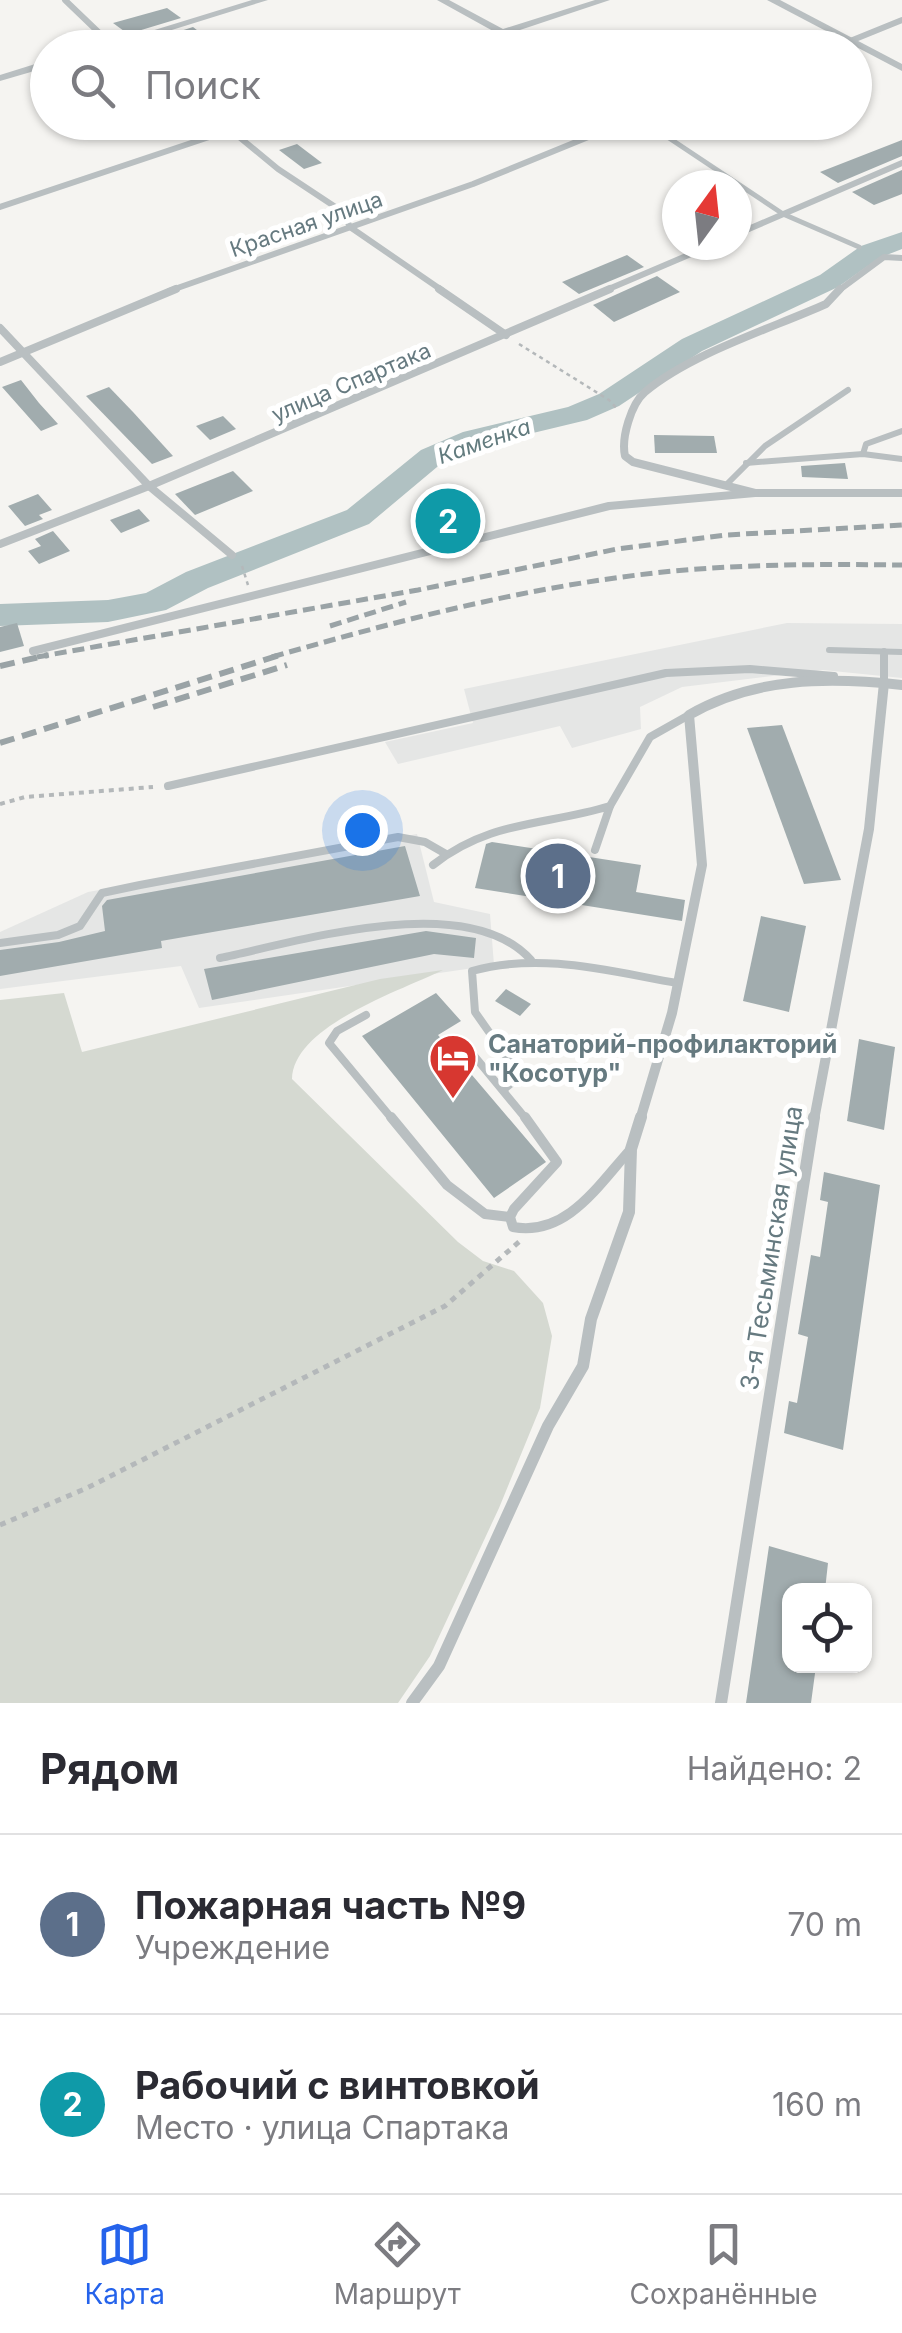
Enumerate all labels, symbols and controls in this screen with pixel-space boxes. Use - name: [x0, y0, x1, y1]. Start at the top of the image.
- search box: [30, 30, 872, 140]
- icon: search: [65, 58, 120, 113]
- text: Поиск: [145, 62, 261, 108]
- north arrow: [662, 170, 752, 260]
- street label: Красная улица: [226, 186, 386, 262]
- street label: улица Спартака: [267, 337, 435, 427]
- water label: Каменка: [434, 413, 534, 469]
- pin: 2: [416, 484, 480, 558]
- your location: [337, 805, 388, 856]
- pin: 1: [526, 838, 590, 914]
- place label: Санаторий-профилакторий "Косотур": [488, 1029, 837, 1088]
- hotel icon: Санаторий-профилакторий "Косотур": [427, 1032, 479, 1100]
- street label: 3-я Тесьминская улица: [734, 1104, 808, 1392]
- map controls: [782, 1583, 872, 1673]
- button: locate: [782, 1583, 872, 1673]
- text: Рядом: [40, 1743, 179, 1794]
- text: Найдено: 2: [687, 1749, 862, 1788]
- text: Пожарная часть №9: [135, 1882, 526, 1928]
- text: 1: [66, 1905, 79, 1944]
- text: 70 m: [787, 1905, 862, 1944]
- text: Учреждение: [135, 1928, 330, 1967]
- text: Рабочий с винтовкой: [135, 2062, 540, 2108]
- text: 2: [62, 2085, 83, 2124]
- text: 160 m: [772, 2085, 862, 2124]
- text: Место · улица Спартака: [135, 2108, 510, 2147]
- tab: Карта: [84, 2217, 165, 2311]
- tab: Маршрут: [334, 2217, 461, 2311]
- tab: Сохранённые: [630, 2217, 818, 2311]

